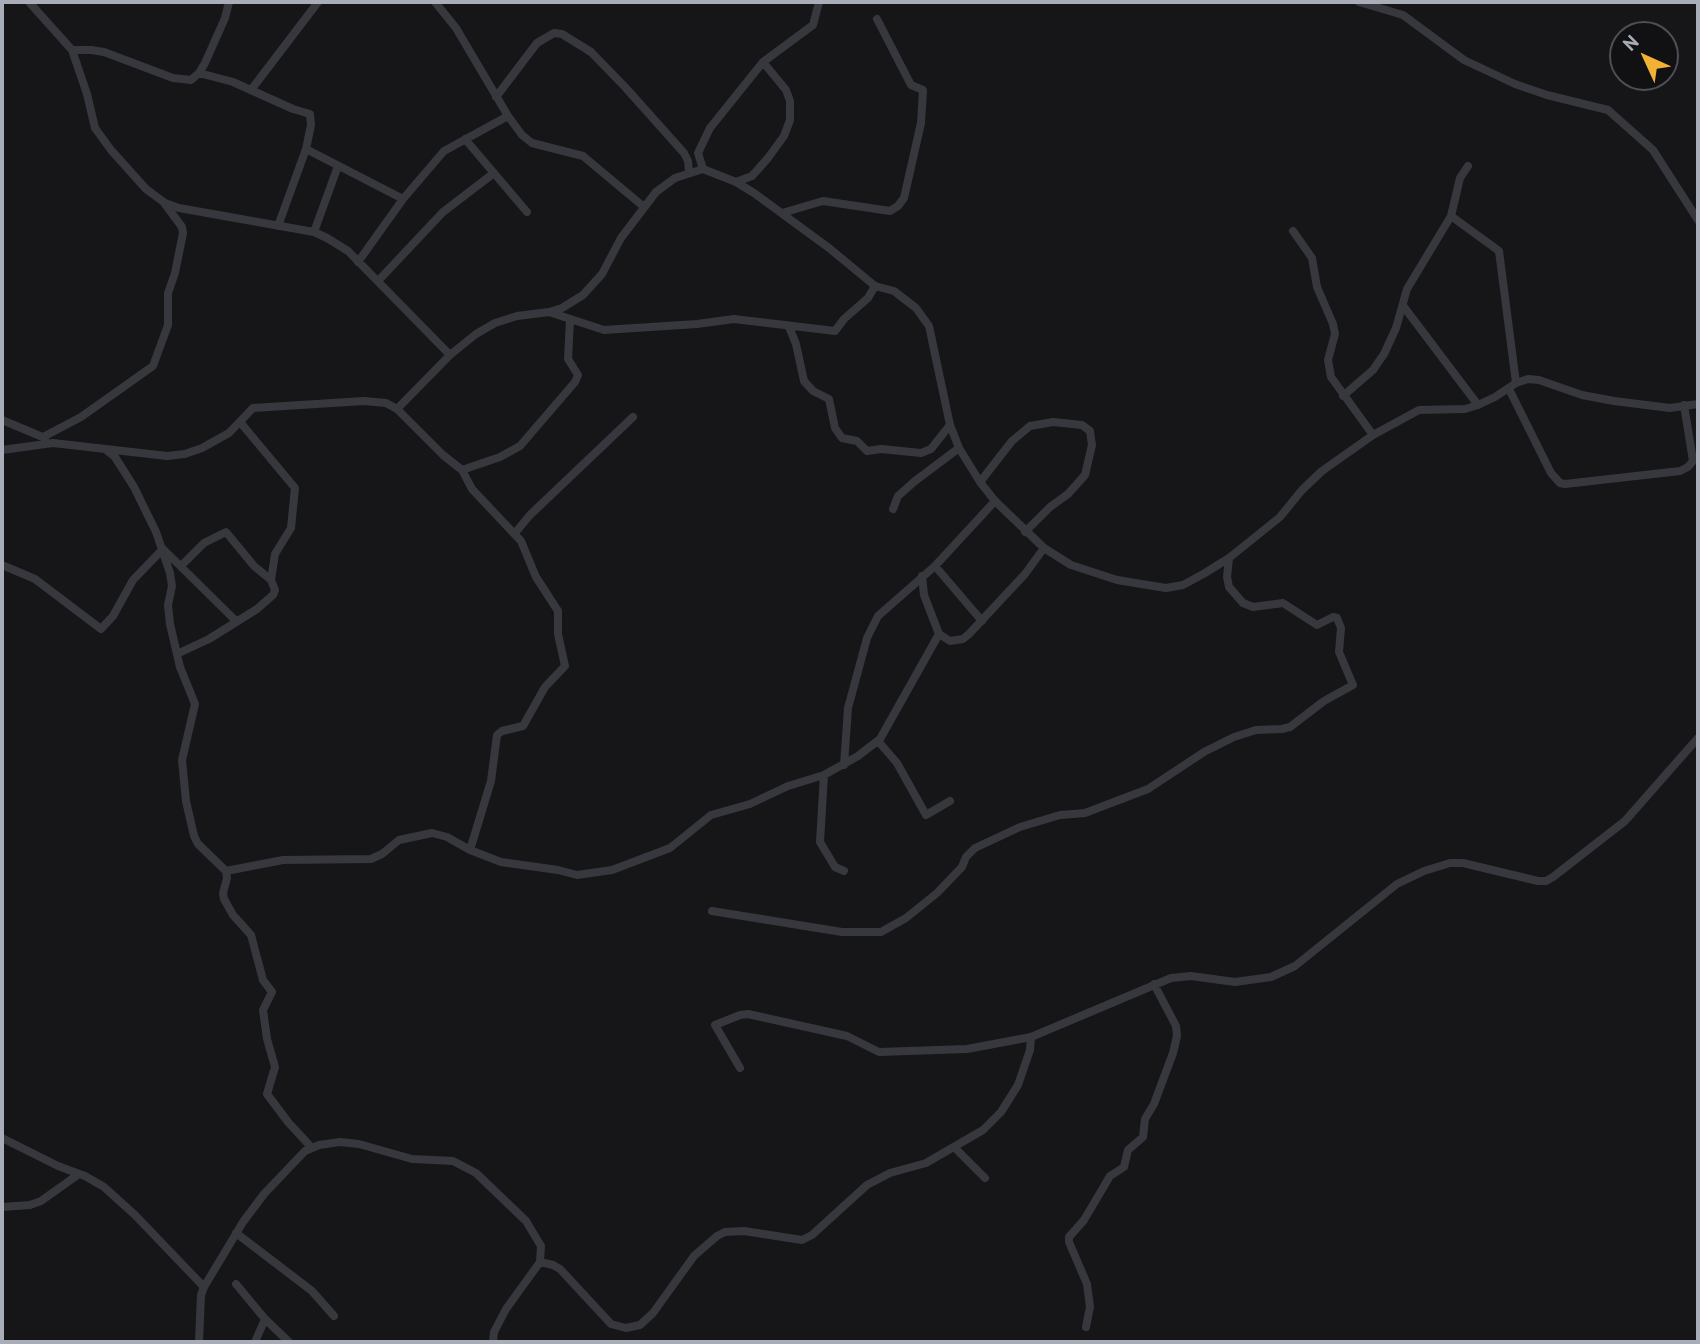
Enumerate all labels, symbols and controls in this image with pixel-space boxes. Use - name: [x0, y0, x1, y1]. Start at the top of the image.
- north arrow: [1609, 21, 1679, 91]
- text: N: [1618, 30, 1643, 55]

